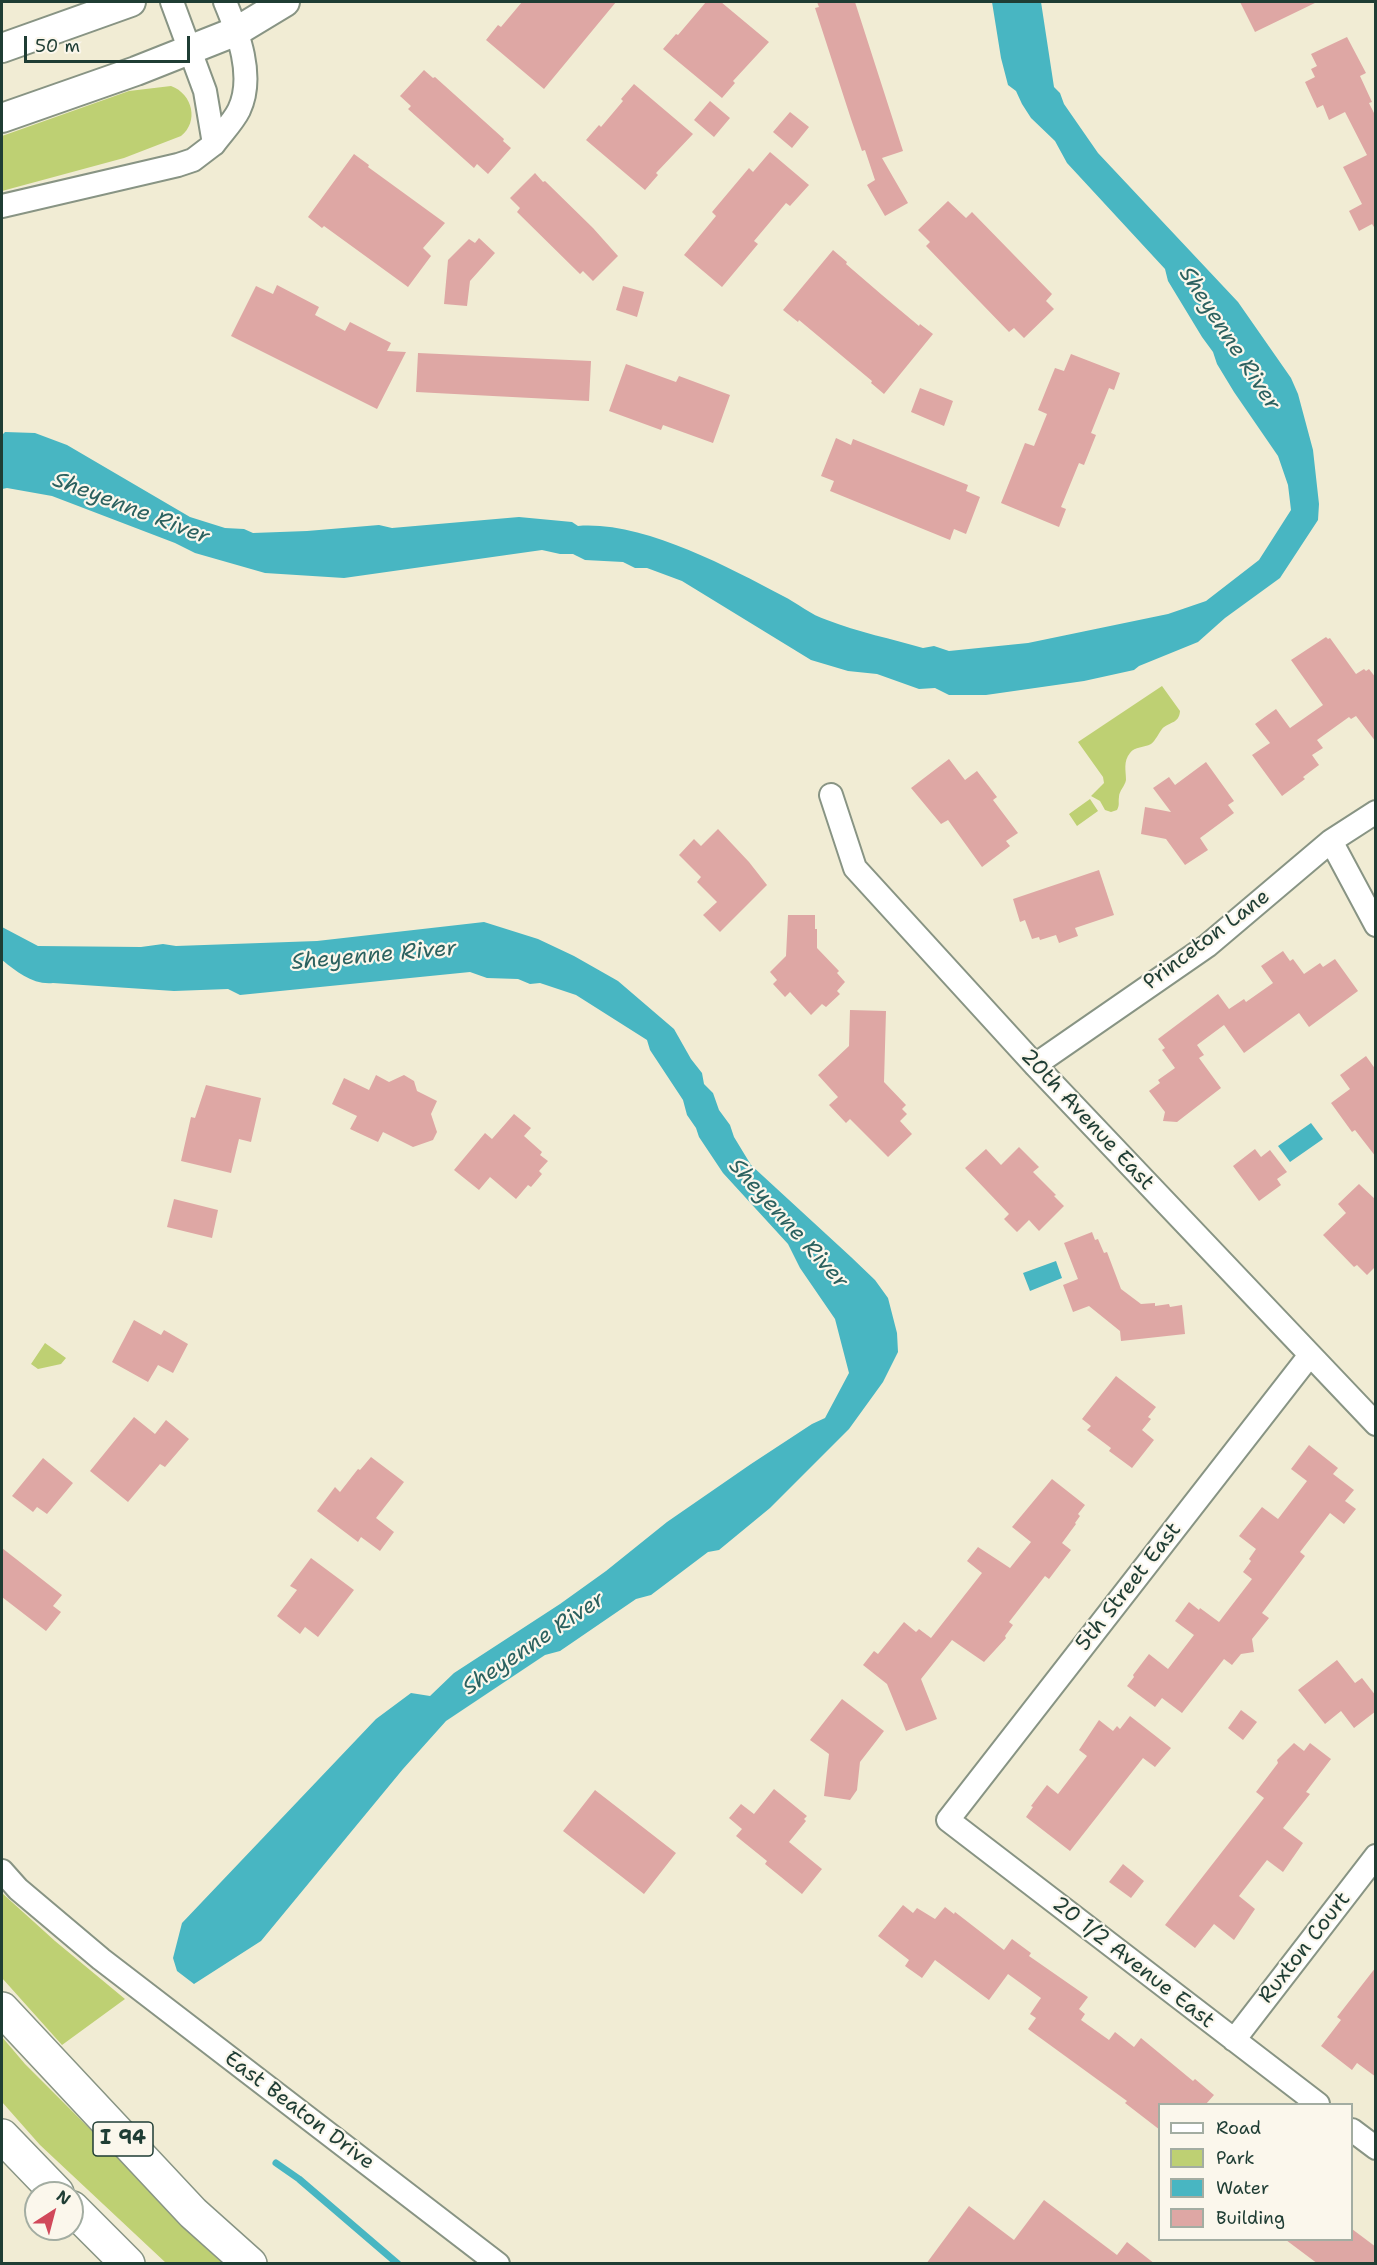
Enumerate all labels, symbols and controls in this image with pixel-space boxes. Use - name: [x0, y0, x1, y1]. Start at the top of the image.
- scale bar: [27, 24, 194, 62]
- text: 50 m: [35, 34, 80, 58]
- water label: Sheyenne River: [1173, 262, 1285, 416]
- water label: Sheyenne River: [49, 467, 213, 551]
- street label: Princeton Lane: [1139, 884, 1275, 996]
- water label: Sheyenne River: [290, 936, 458, 976]
- street label: 20th Avenue East: [1015, 1044, 1159, 1196]
- water label: Sheyenne River: [723, 1154, 853, 1294]
- street label: 5th Street East: [1071, 1518, 1187, 1656]
- water label: Sheyenne River: [458, 1587, 610, 1701]
- street label: Ruxton Court: [1254, 1887, 1356, 2009]
- street label: 20 1/2 Avenue East: [1047, 1892, 1219, 2034]
- street label: East Beaton Drive: [219, 2046, 379, 2176]
- legend: [1158, 2103, 1353, 2241]
- text: Road: [1216, 2116, 1261, 2140]
- road number: I 94: [93, 2122, 153, 2156]
- text: Park: [1216, 2146, 1255, 2170]
- text: Water: [1216, 2176, 1269, 2200]
- north arrow: [24, 2181, 84, 2241]
- text: N: [52, 2185, 75, 2210]
- text: Building: [1216, 2206, 1285, 2230]

